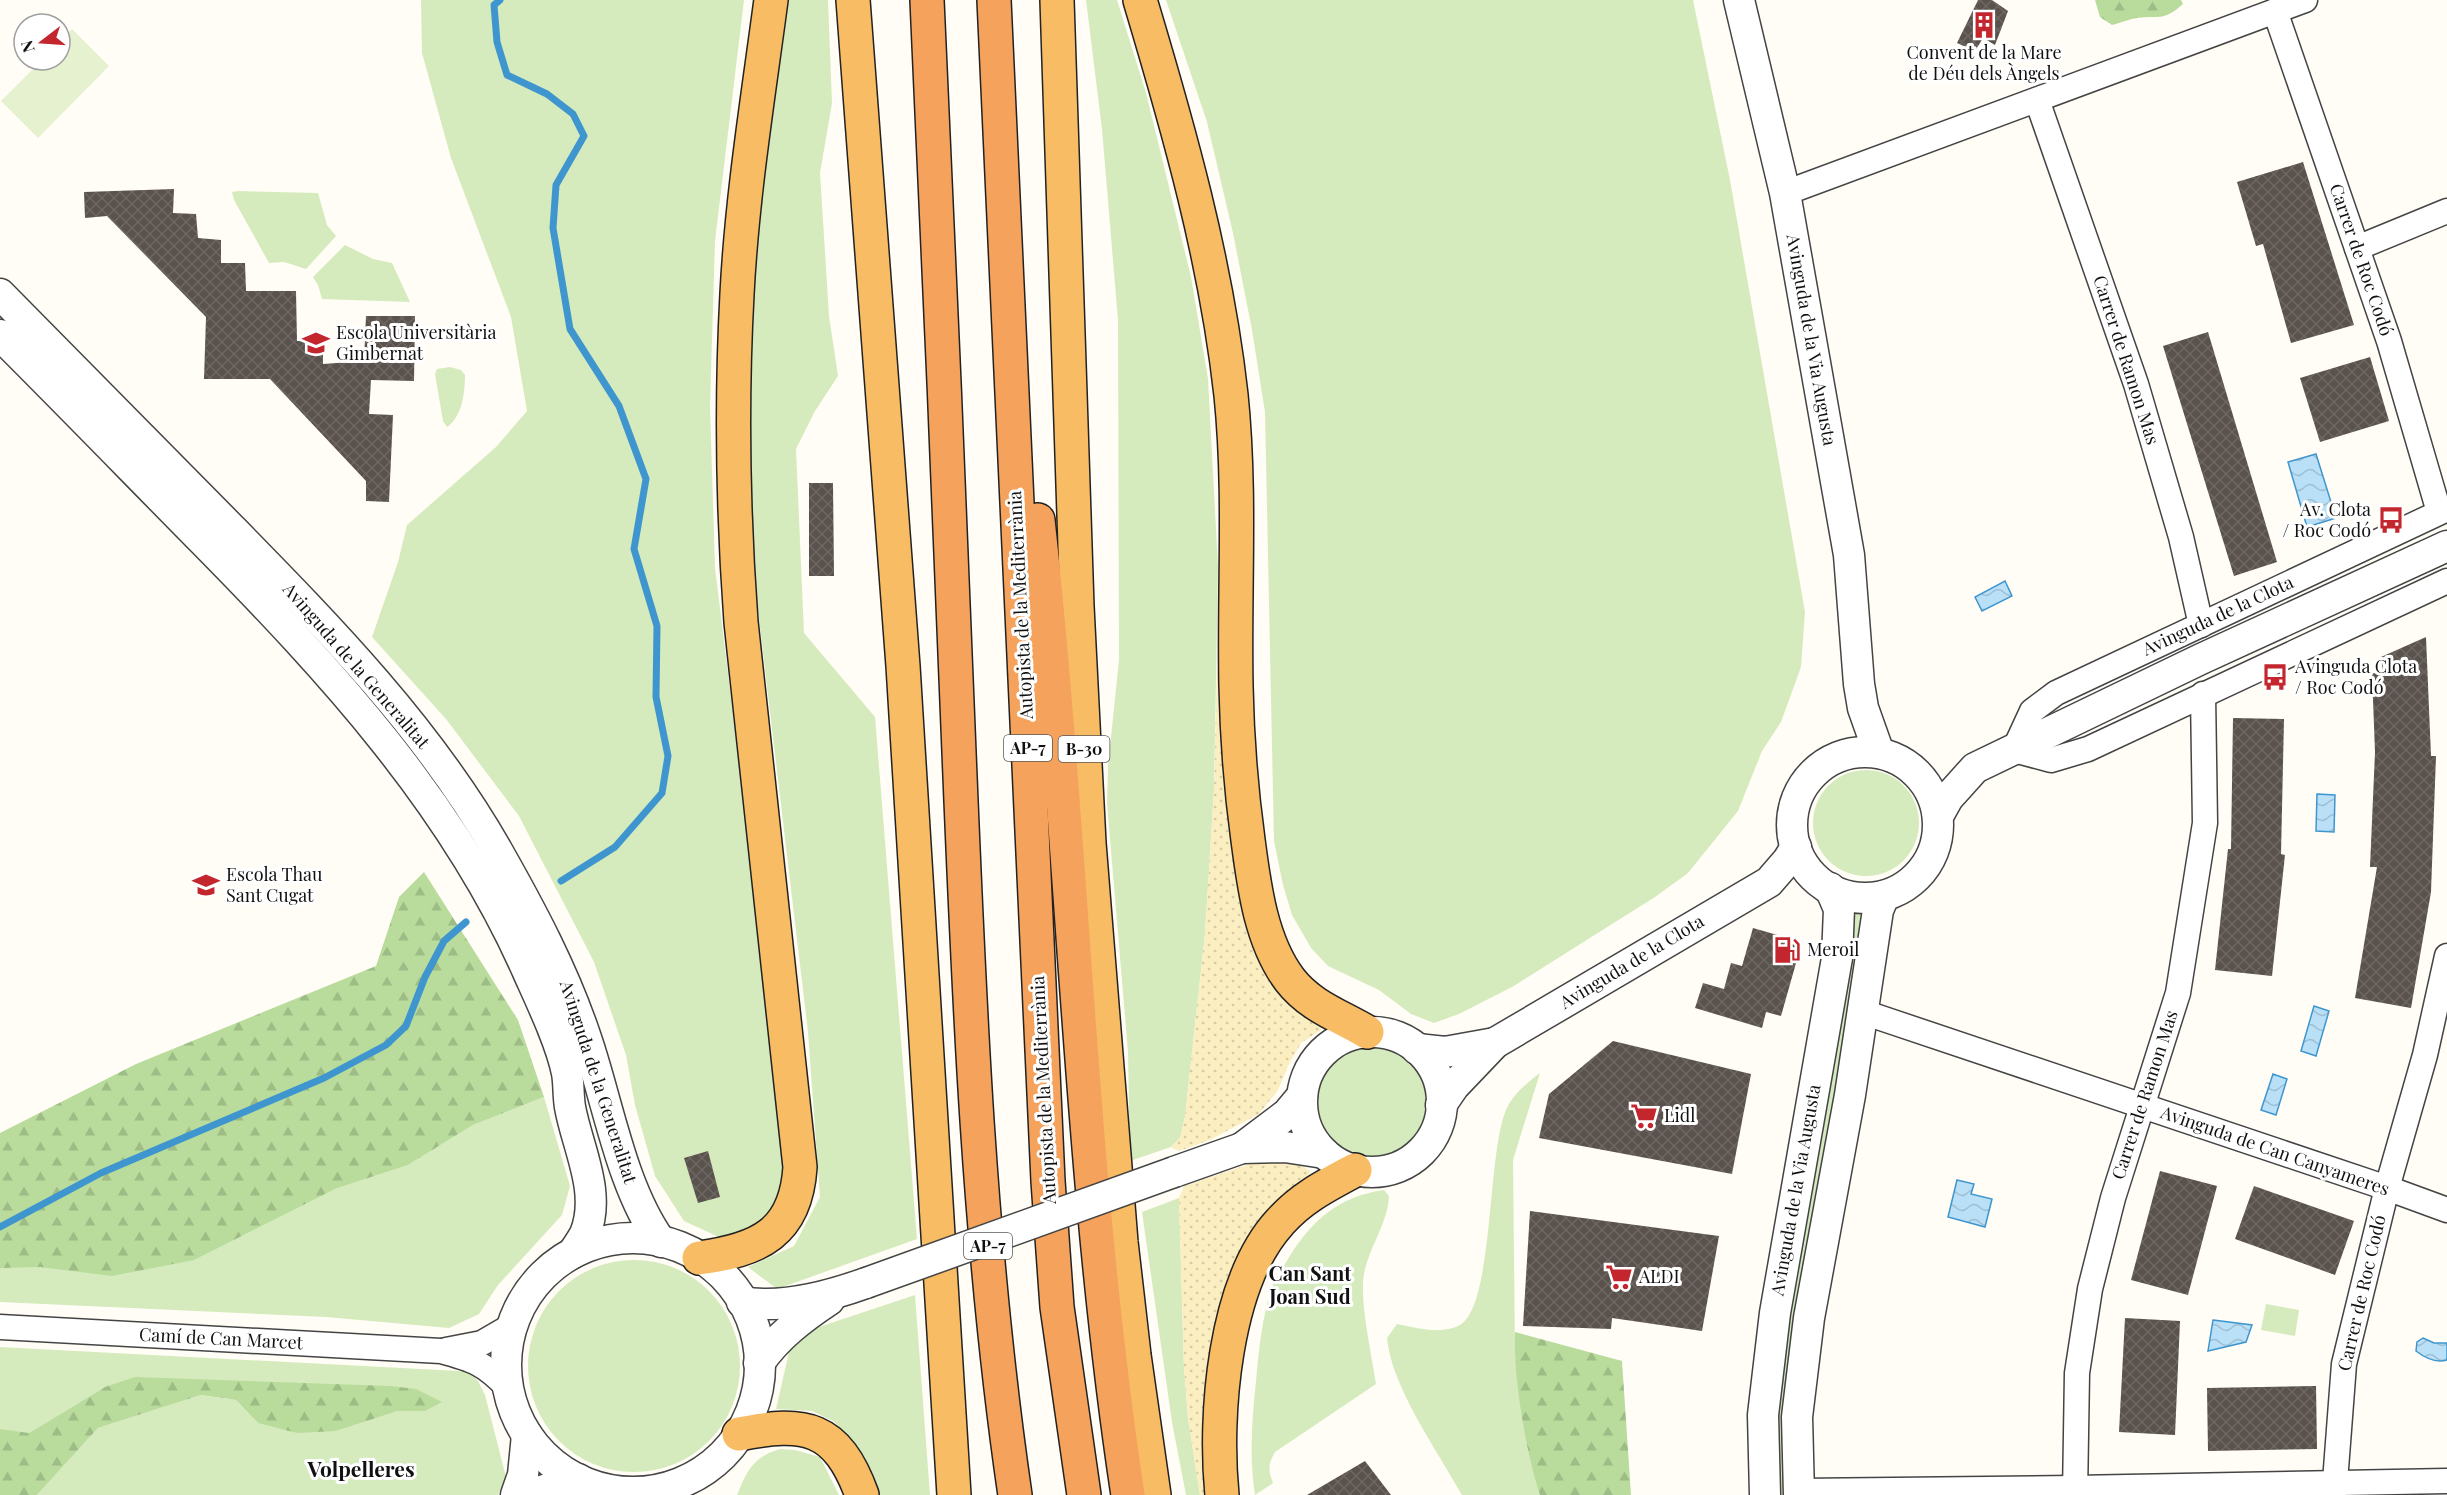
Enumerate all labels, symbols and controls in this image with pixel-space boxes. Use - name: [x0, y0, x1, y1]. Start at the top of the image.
- building icon: Convent de la Mare de Déu dels Àngels: [1969, 10, 1999, 40]
- north arrow: [12, 12, 72, 72]
- text: N: [15, 38, 39, 55]
- place label: Convent de la Mare de Déu dels Àngels: [1906, 40, 2062, 85]
- street label: Carrer de Roc Codó: [2325, 180, 2399, 339]
- street label: Avinguda de la Via Augusta: [1781, 231, 1842, 447]
- street label: Carrer de Ramon Mas: [2088, 272, 2166, 447]
- place label: Escola Universitària Gimbernat: [336, 320, 497, 365]
- school or university icon: Escola Universitària Gimbernat: [301, 328, 331, 358]
- street label: Autopista de la Mediterrània: [1002, 490, 1038, 721]
- place label: Av. Clota / Roc Codó: [2282, 497, 2371, 542]
- bus stop icon: Av. Clota / Roc Codó: [2376, 505, 2406, 535]
- street label: Avinguda de la Clota: [2137, 570, 2297, 661]
- street label: Avinguda de la Generalitat: [277, 577, 436, 754]
- place label: Avinguda Clota / Roc Codó: [2294, 654, 2417, 699]
- bus stop icon: Avinguda Clota / Roc Codó: [2260, 662, 2290, 692]
- road number: AP-7: [1004, 735, 1052, 761]
- road number: B-30: [1058, 736, 1110, 762]
- place label: Escola Thau Sant Cugat: [226, 862, 323, 907]
- school or university icon: Escola Thau Sant Cugat: [191, 870, 221, 900]
- street label: Avinguda de la Clota: [1554, 909, 1708, 1014]
- fuel station icon: Meroil: [1772, 935, 1802, 965]
- place label: Meroil: [1807, 937, 1859, 961]
- street label: Autopista de la Mediterrània: [1025, 975, 1061, 1206]
- street label: Avinguda de la Generalitat: [554, 976, 643, 1187]
- street label: Carrer de Ramon Mas: [2105, 1007, 2183, 1182]
- street label: Avinguda de la Via Augusta: [1764, 1082, 1825, 1298]
- street label: Avinguda de Can Canyameres: [2157, 1099, 2393, 1200]
- supermarket icon: Lidl: [1629, 1101, 1659, 1131]
- place label: Lidl: [1664, 1103, 1695, 1127]
- street label: Carrer de Roc Codó: [2331, 1212, 2391, 1373]
- road number: AP-7: [964, 1233, 1012, 1259]
- district label: Can Sant Joan Sud: [1268, 1259, 1352, 1309]
- supermarket icon: ALDI: [1604, 1262, 1634, 1292]
- place label: ALDI: [1638, 1264, 1680, 1288]
- street label: Camí de Can Marcet: [138, 1322, 304, 1354]
- district label: Volpelleres: [306, 1454, 415, 1482]

